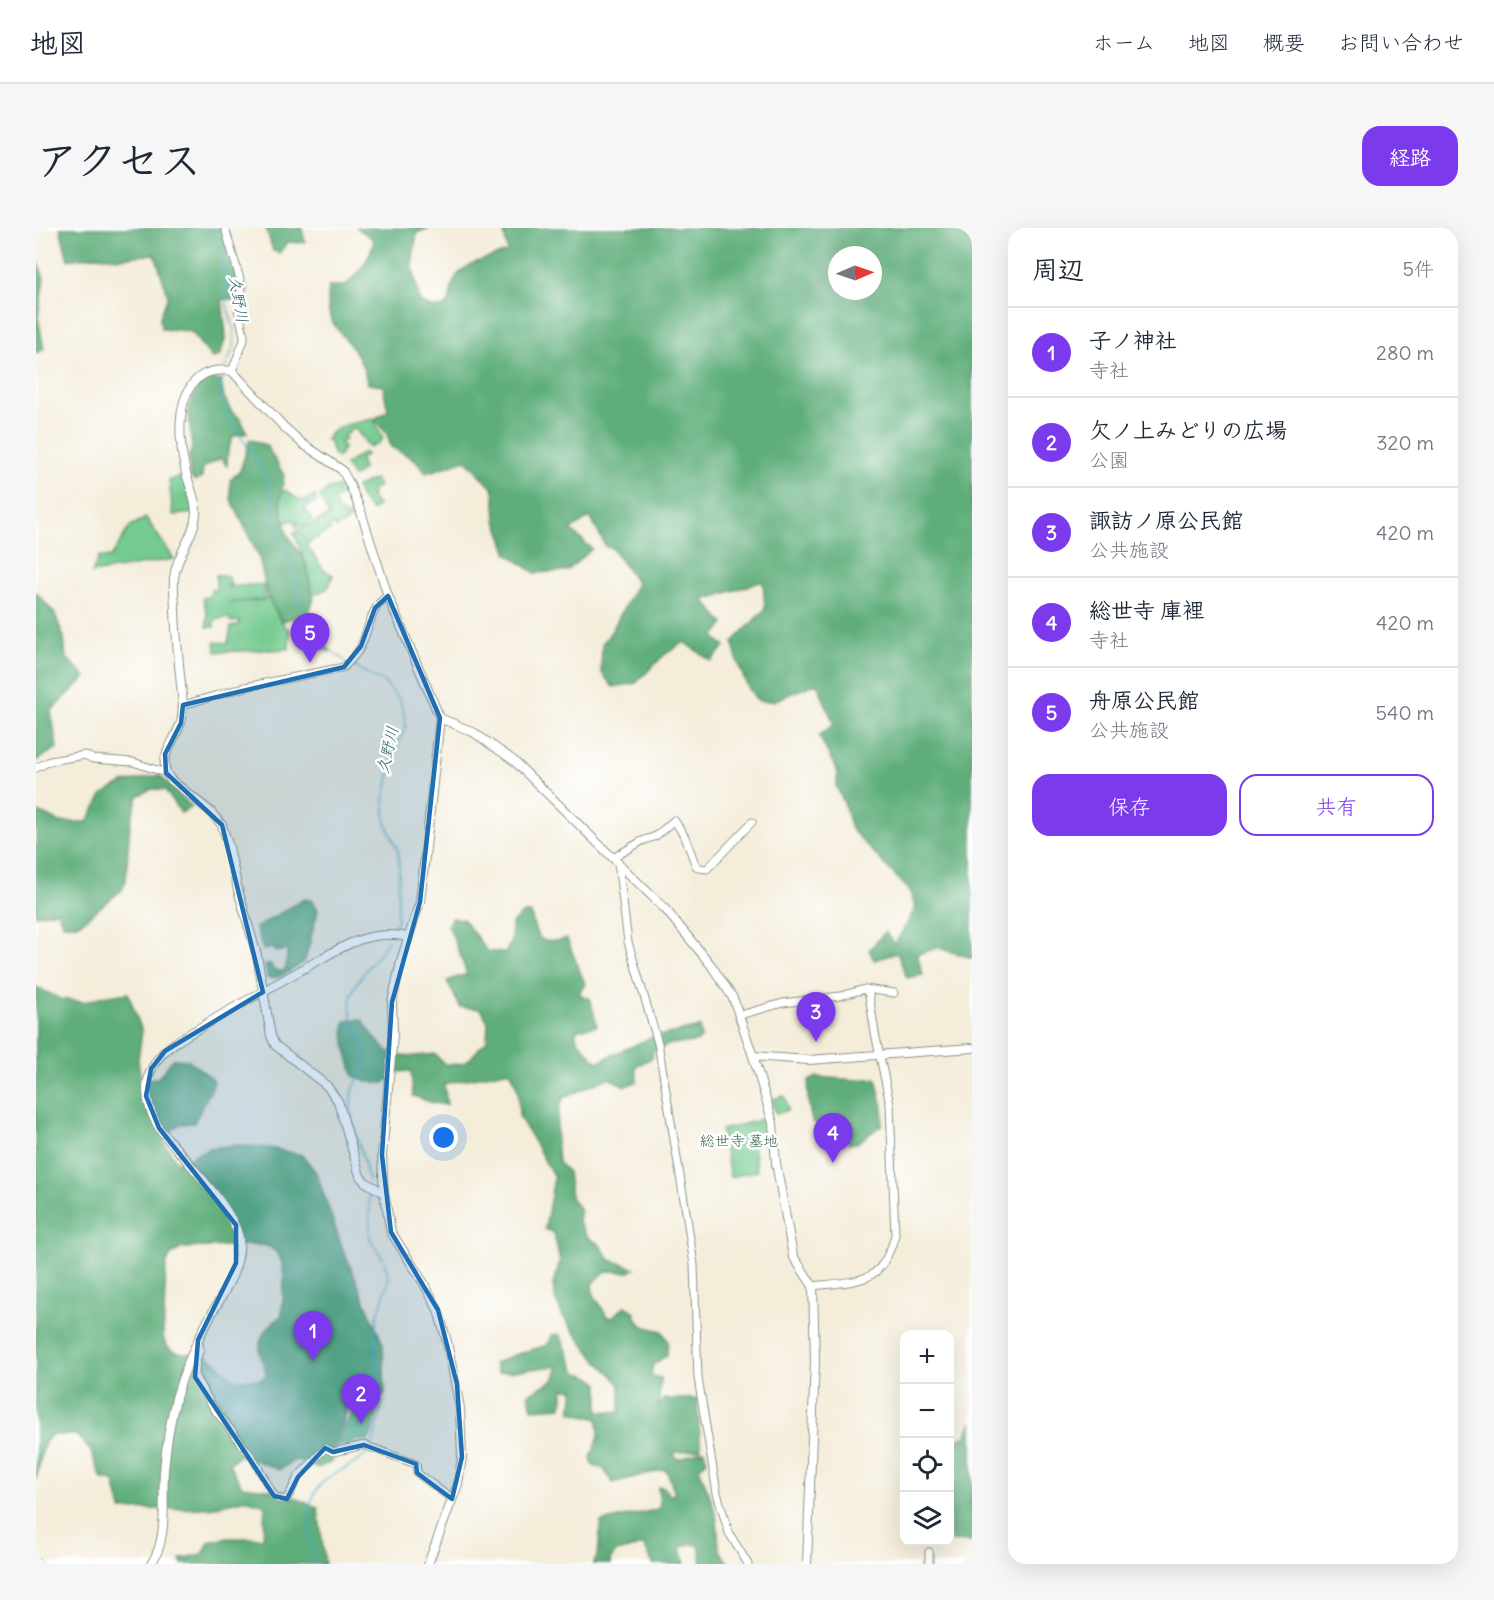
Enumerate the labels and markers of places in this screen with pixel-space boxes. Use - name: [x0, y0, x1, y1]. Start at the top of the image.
- pin: 5: [290, 614, 330, 663]
- pin: 3: [796, 992, 836, 1042]
- pin: 4: [814, 1114, 852, 1163]
- pin: 1: [294, 1312, 332, 1361]
- pin: 2: [342, 1374, 380, 1424]

